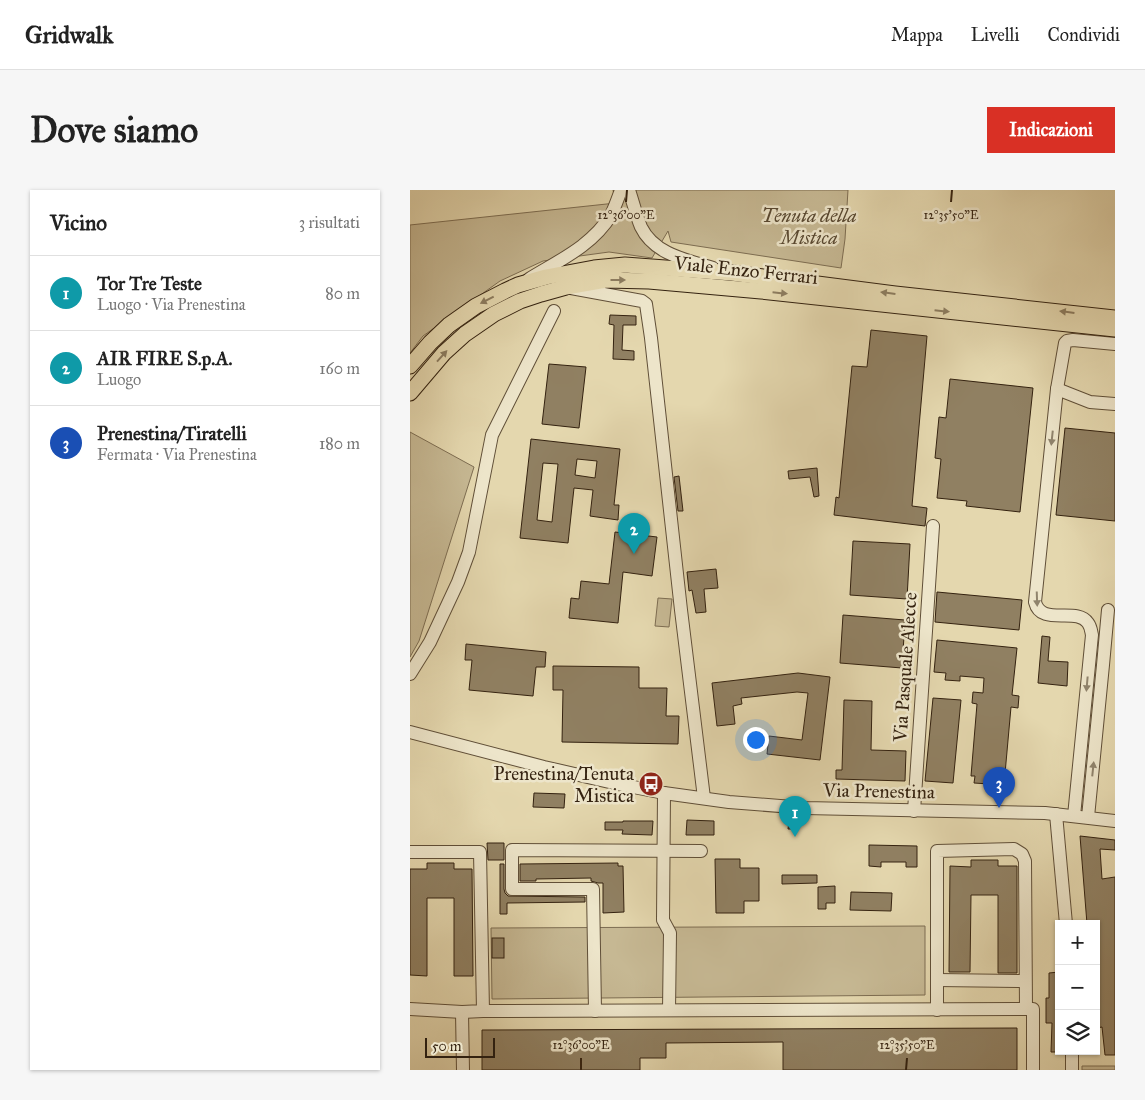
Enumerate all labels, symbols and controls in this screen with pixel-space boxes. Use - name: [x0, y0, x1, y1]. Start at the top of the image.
- text: Gridwalk: [25, 20, 113, 50]
- text: Mappa: [891, 24, 943, 46]
- text: Livelli: [971, 24, 1019, 46]
- text: Condividi: [1047, 24, 1120, 46]
- button: Indicazioni: [987, 107, 1115, 153]
- text: Dove siamo: [30, 109, 198, 152]
- park label: Tenuta della Mistica: [762, 204, 856, 249]
- text: 12°36'00"E: [597, 208, 655, 222]
- text: 12°35'50"E: [923, 208, 979, 222]
- text: Vicino: [50, 210, 107, 236]
- text: 3 risultati: [299, 213, 360, 232]
- street label: Viale Enzo Ferrari: [672, 251, 819, 289]
- text: Tor Tre Teste: [97, 272, 202, 295]
- one-way arrow: [611, 276, 627, 284]
- text: 1: [63, 284, 69, 303]
- text: 80 m: [325, 284, 360, 303]
- one-way arrow: [773, 289, 789, 297]
- one-way arrow: [879, 289, 895, 297]
- text: Luogo · Via Prenestina: [97, 295, 246, 314]
- one-way arrow: [480, 296, 494, 304]
- one-way arrow: [934, 307, 950, 315]
- one-way arrow: [1058, 308, 1074, 316]
- text: AIR FIRE S.p.A.: [97, 347, 233, 370]
- one-way arrow: [436, 351, 448, 363]
- text: 2: [62, 359, 70, 378]
- text: 160 m: [319, 359, 360, 378]
- text: Luogo: [97, 370, 141, 389]
- text: Prenestina/Tiratelli: [97, 422, 247, 445]
- one-way arrow: [1048, 430, 1056, 446]
- text: 3: [63, 434, 69, 453]
- text: 180 m: [319, 434, 360, 453]
- text: Fermata · Via Prenestina: [97, 445, 257, 464]
- pin: 2: [618, 513, 650, 554]
- street label: Via Pasquale Alecce: [888, 591, 923, 744]
- one-way arrow: [1033, 592, 1041, 608]
- one-way arrow: [1083, 676, 1091, 692]
- your location: [743, 727, 769, 753]
- one-way arrow: [1089, 761, 1097, 777]
- place label: Prenestina/Tenuta Mistica: [493, 762, 635, 807]
- pin: 3: [983, 767, 1015, 808]
- bus stop icon: Prenestina/Tenuta Mistica: [638, 771, 664, 797]
- street label: Via Prenestina: [822, 779, 936, 803]
- pin: 1: [779, 796, 811, 837]
- map controls: [1055, 920, 1100, 1055]
- button: +: [1055, 920, 1100, 965]
- button: −: [1055, 965, 1100, 1010]
- button: layers: [1055, 1010, 1100, 1055]
- scale bar: [425, 1035, 495, 1058]
- text: 50 m: [432, 1038, 461, 1055]
- text: 12°36'00"E: [552, 1038, 610, 1052]
- text: 12°35'50"E: [879, 1038, 935, 1052]

